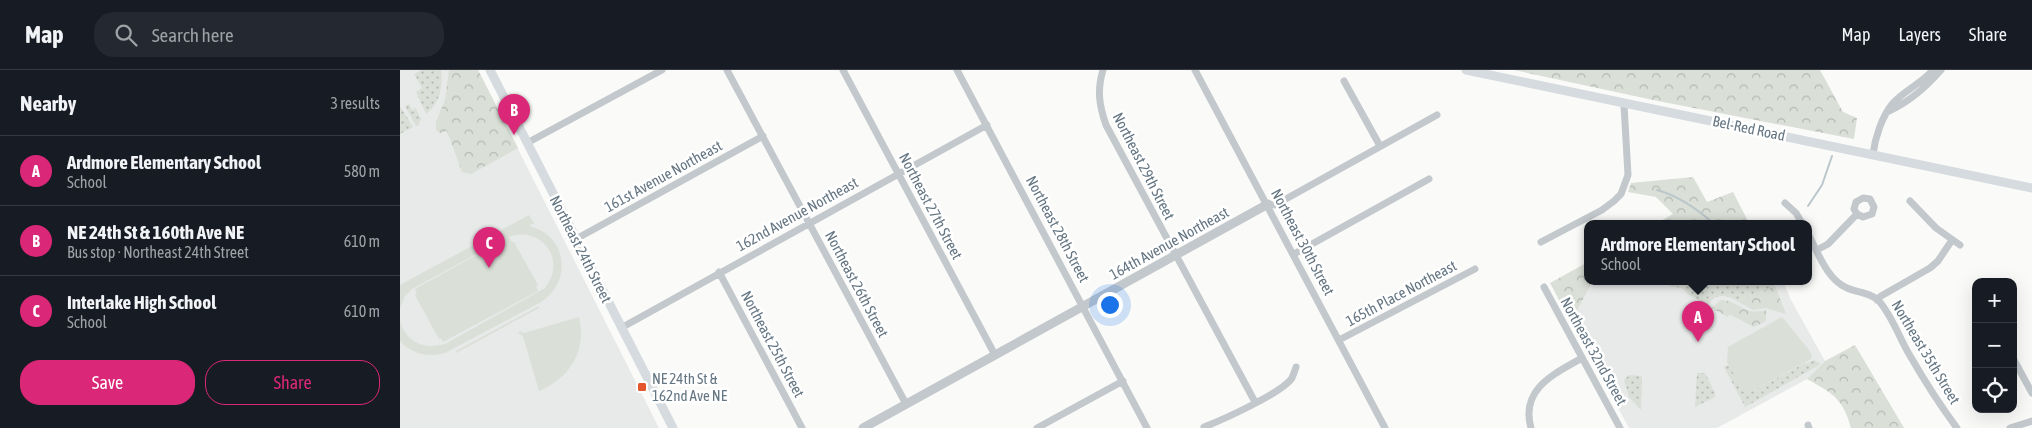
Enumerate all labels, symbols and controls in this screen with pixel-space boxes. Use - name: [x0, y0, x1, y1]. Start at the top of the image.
- search box: [94, 12, 444, 57]
- text: Map: [25, 21, 64, 48]
- icon: search: [112, 21, 140, 49]
- text: Search here: [152, 24, 234, 46]
- text: Map: [1841, 24, 1870, 45]
- text: Layers: [1898, 24, 1941, 45]
- text: Share: [1969, 24, 2007, 45]
- text: Nearby: [20, 91, 76, 115]
- text: 3 results: [330, 94, 380, 112]
- pin: B: [498, 94, 530, 135]
- street label: Northeast 29th Street: [1110, 110, 1178, 222]
- street label: Bel-Red Road: [1711, 112, 1787, 144]
- street label: 161st Avenue Northeast: [601, 137, 725, 215]
- street label: Northeast 27th Street: [896, 150, 966, 262]
- text: Ardmore Elementary School: [67, 151, 261, 173]
- text: A: [32, 162, 40, 180]
- text: 580 m: [344, 162, 380, 180]
- text: School: [67, 173, 107, 191]
- street label: Northeast 28th Street: [1023, 173, 1093, 285]
- street label: 162nd Avenue Northeast: [733, 174, 861, 254]
- street label: Northeast 30th Street: [1268, 186, 1338, 298]
- street label: Northeast 24th Street: [547, 193, 615, 305]
- street label: 164th Avenue Northeast: [1106, 203, 1232, 283]
- popup: [1584, 220, 1812, 285]
- text: NE 24th St & 160th Ave NE: [67, 221, 244, 243]
- pin: C: [473, 227, 505, 268]
- street label: Northeast 26th Street: [822, 228, 892, 340]
- text: B: [32, 232, 40, 250]
- text: 610 m: [344, 232, 380, 250]
- text: Ardmore Elementary School: [1601, 233, 1795, 255]
- text: Bus stop · Northeast 24th Street: [67, 243, 249, 261]
- text: School: [1601, 255, 1641, 273]
- street label: 165th Place Northeast: [1343, 257, 1459, 329]
- map controls: [1972, 278, 2017, 413]
- button: +: [1972, 278, 2017, 323]
- street label: Northeast 25th Street: [738, 288, 808, 400]
- text: Interlake High School: [67, 291, 216, 313]
- your location: [1097, 292, 1123, 318]
- street label: Northeast 32nd Street: [1557, 294, 1631, 408]
- street label: Northeast 35th Street: [1888, 297, 1964, 407]
- pin: A: [1682, 301, 1714, 342]
- text: C: [32, 302, 40, 320]
- text: 610 m: [344, 302, 380, 320]
- text: School: [67, 313, 107, 331]
- button: −: [1972, 323, 2017, 368]
- button: Save: [20, 360, 195, 405]
- button: Share: [205, 360, 380, 405]
- button: locate: [1972, 368, 2017, 413]
- place label: NE 24th St & 162nd Ave NE: [652, 370, 728, 404]
- marker: NE 24th St & 162nd Ave NE: [636, 381, 648, 393]

